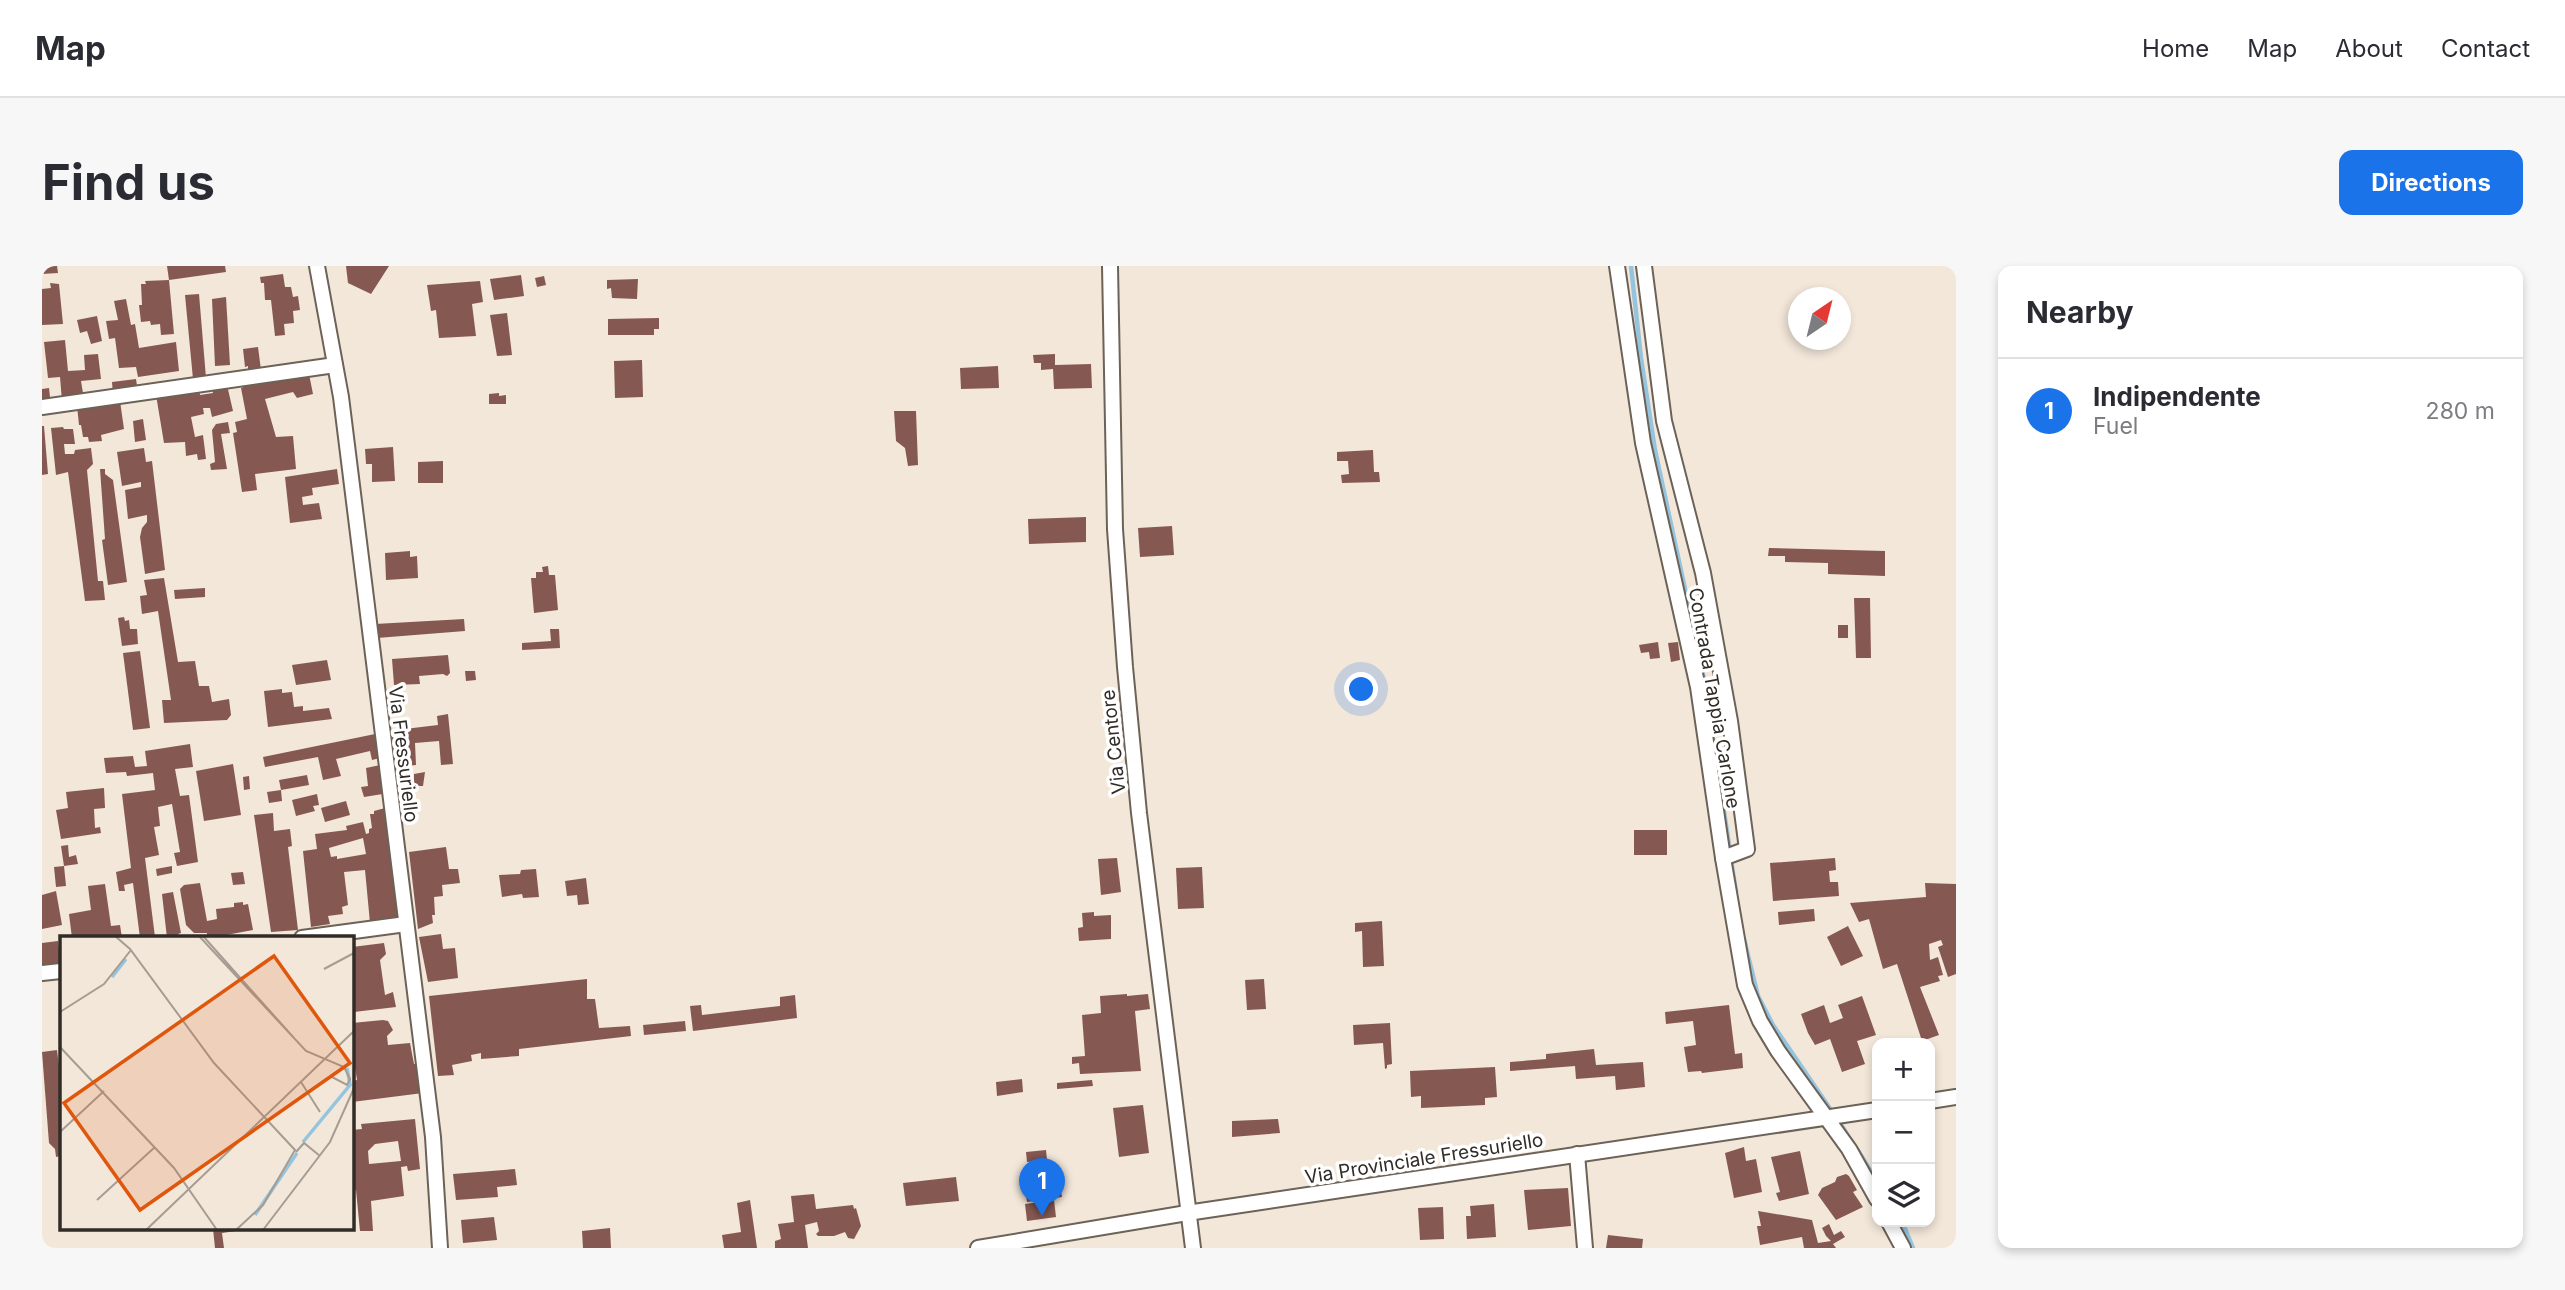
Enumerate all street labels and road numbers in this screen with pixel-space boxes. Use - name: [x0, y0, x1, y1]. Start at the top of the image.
- street label: Contrada Tappia Carlone: [1684, 586, 1745, 810]
- street label: Via Fressuriello: [384, 685, 423, 824]
- street label: Via Centore: [1097, 688, 1130, 795]
- street label: Via Provinciale Fressuriello: [1303, 1128, 1545, 1189]

